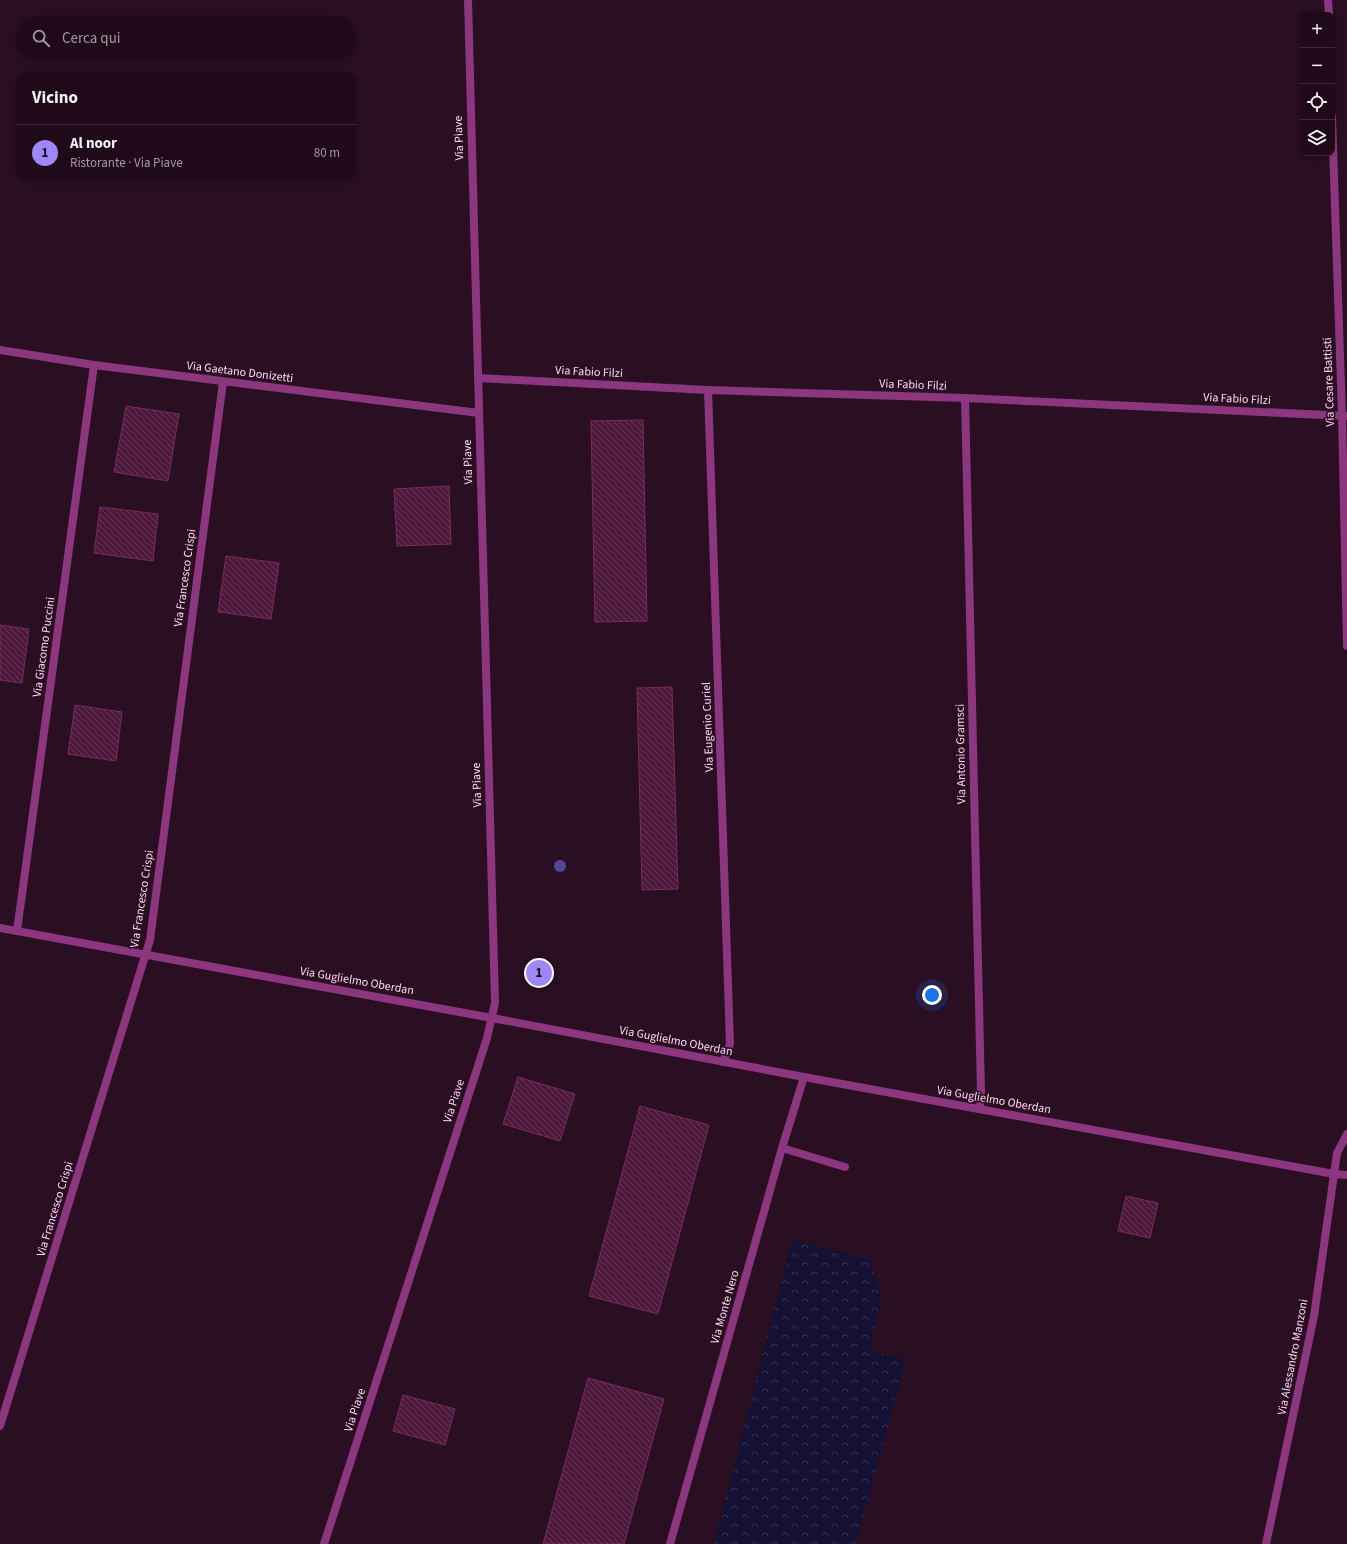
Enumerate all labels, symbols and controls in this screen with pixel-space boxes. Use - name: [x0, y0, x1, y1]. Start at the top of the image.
- map controls: [1299, 12, 1335, 156]
- button: +: [1299, 12, 1335, 48]
- search box: [16, 16, 356, 60]
- icon: search: [30, 27, 52, 49]
- text: Cerca qui: [62, 28, 121, 49]
- button: −: [1299, 48, 1335, 84]
- button: locate: [1299, 84, 1335, 120]
- text: Vicino: [32, 86, 78, 110]
- street label: Via Piave: [450, 115, 468, 161]
- button: layers: [1299, 120, 1335, 156]
- text: Al noor: [70, 133, 117, 154]
- text: 1: [42, 144, 48, 162]
- text: 80 m: [314, 144, 340, 162]
- text: Ristorante · Via Piave: [70, 154, 183, 172]
- street label: Via Cesare Battisti: [1319, 337, 1339, 427]
- street label: Via Gaetano Donizetti: [186, 357, 294, 387]
- street label: Via Fabio Filzi: [555, 362, 623, 382]
- street label: Via Fabio Filzi: [879, 375, 947, 395]
- street label: Via Fabio Filzi: [1203, 389, 1271, 409]
- street label: Via Piave: [459, 439, 477, 485]
- street label: Via Francesco Crispi: [170, 528, 200, 628]
- street label: Via Giacomo Puccini: [29, 596, 59, 698]
- street label: Via Eugenio Curiel: [698, 682, 718, 772]
- street label: Via Antonio Gramsci: [952, 704, 970, 804]
- street label: Via Piave: [468, 762, 486, 808]
- street label: Via Francesco Crispi: [126, 849, 158, 949]
- pin: 1: [526, 958, 552, 988]
- street label: Via Guglielmo Oberdan: [299, 963, 415, 999]
- your location: [922, 985, 942, 1005]
- street label: Via Guglielmo Oberdan: [618, 1022, 734, 1060]
- street label: Via Piave: [439, 1077, 469, 1125]
- street label: Via Guglielmo Oberdan: [936, 1082, 1052, 1118]
- street label: Via Francesco Crispi: [32, 1159, 78, 1259]
- street label: Via Monte Nero: [706, 1268, 744, 1346]
- street label: Via Alessandro Manzoni: [1273, 1298, 1313, 1416]
- street label: Via Piave: [340, 1386, 370, 1434]

